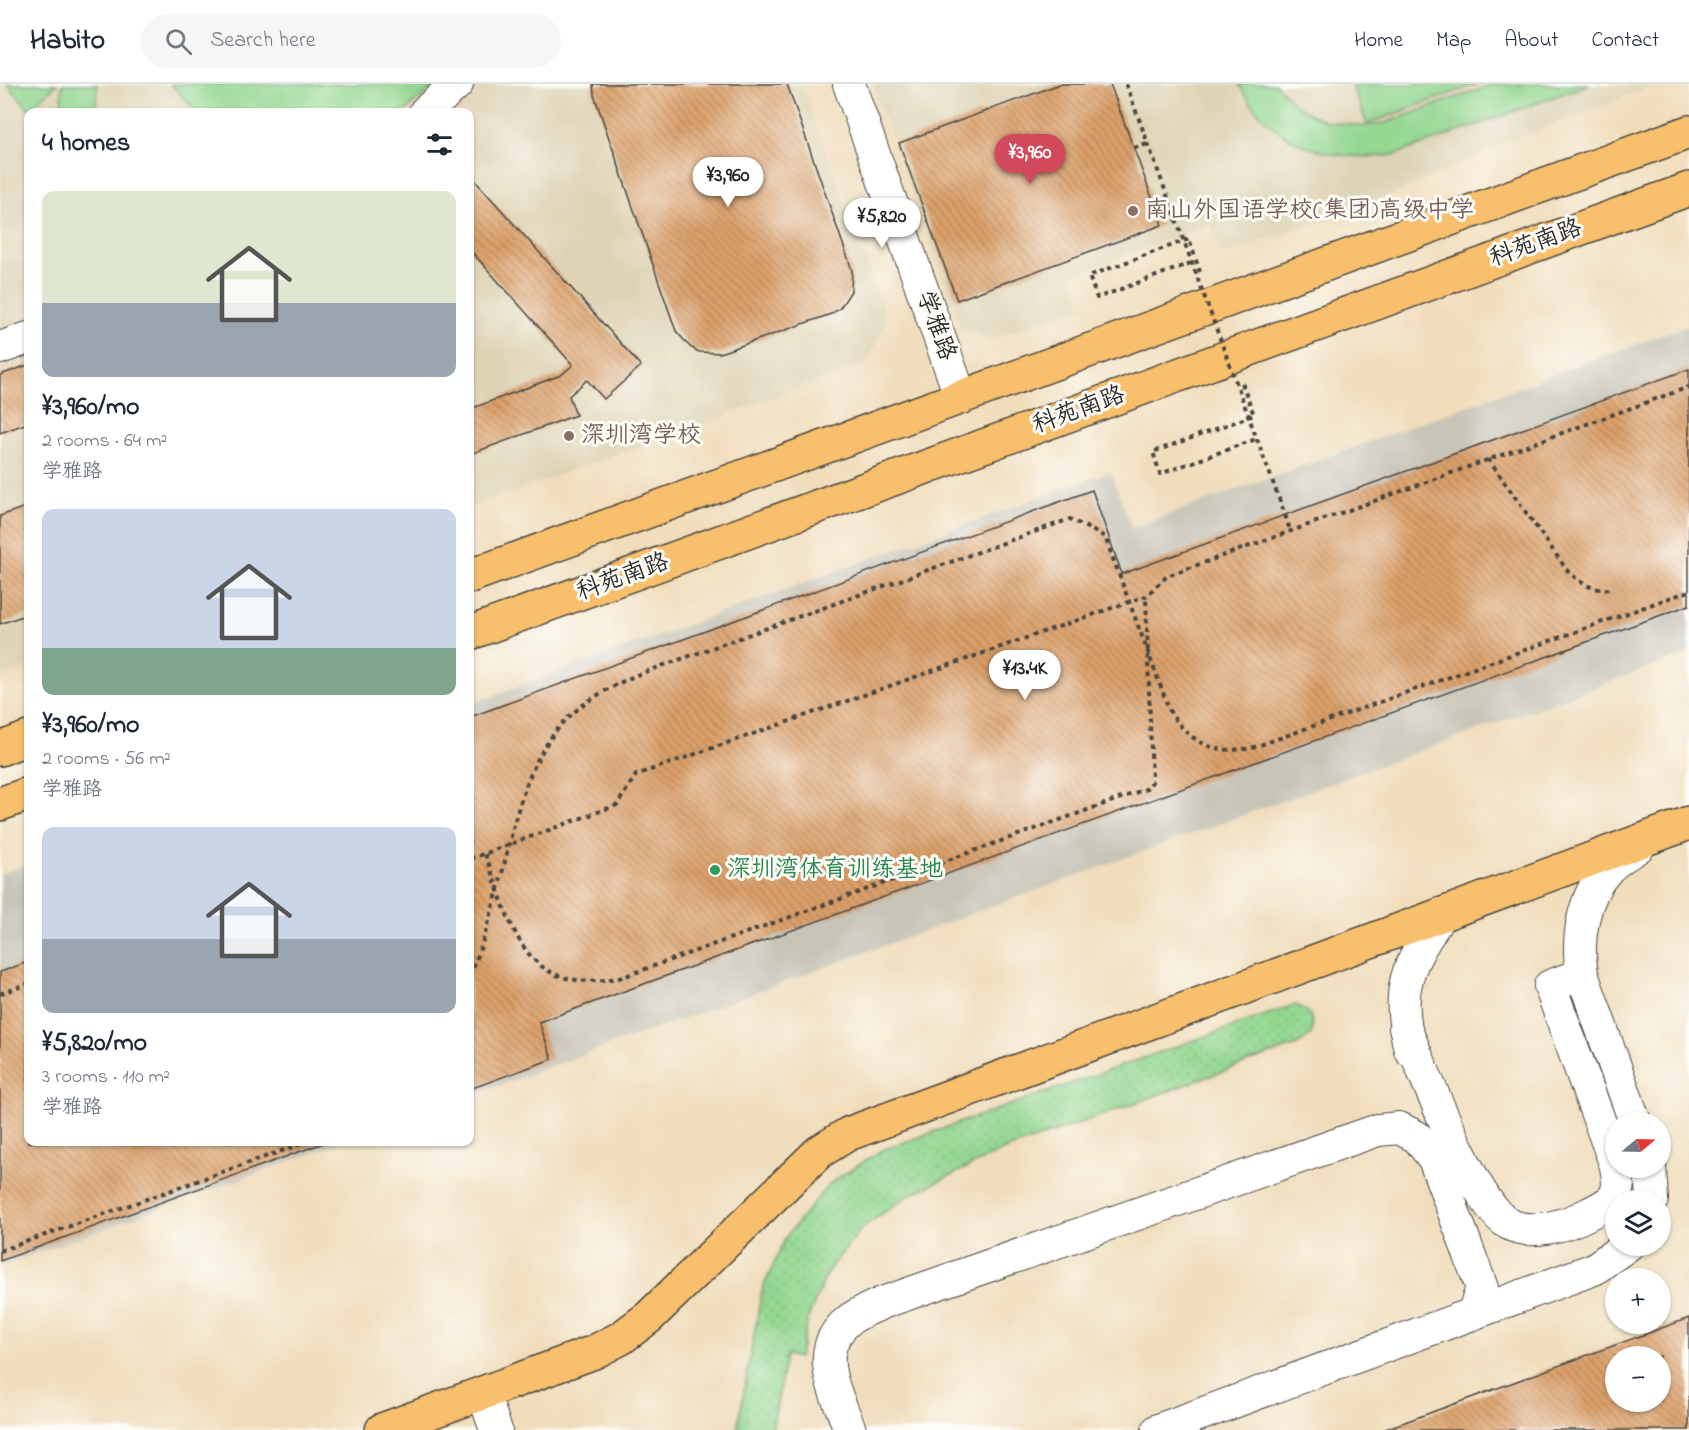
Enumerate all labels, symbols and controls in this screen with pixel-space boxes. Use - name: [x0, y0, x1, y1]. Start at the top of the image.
- search box: [141, 14, 561, 68]
- text: Habito: [30, 21, 105, 62]
- icon: search: [162, 25, 195, 58]
- text: Search here: [210, 25, 316, 57]
- text: Home: [1354, 26, 1403, 56]
- text: Map: [1436, 26, 1471, 56]
- text: About: [1504, 26, 1558, 56]
- text: Contact: [1591, 26, 1659, 56]
- text: 4 homes: [42, 125, 130, 163]
- icon: filters: [423, 128, 456, 161]
- pin: ¥3,960: [981, 134, 1079, 185]
- text: ¥3,960: [1009, 139, 1051, 168]
- pin: ¥3,960: [679, 157, 777, 208]
- text: ¥3,960: [707, 162, 749, 191]
- place label: 南山外国语学校(集团)高级中学: [1145, 194, 1474, 229]
- pin: ¥5,820: [833, 198, 931, 249]
- text: ¥5,820: [858, 203, 906, 232]
- marker: 南山外国语学校(集团)高级中学: [1126, 204, 1140, 218]
- street label: 科苑南路: [1485, 211, 1587, 277]
- icon: home: [195, 230, 303, 338]
- street label: 学雅路: [906, 286, 964, 366]
- street label: 科苑南路: [1028, 378, 1130, 444]
- text: ¥3,960/mo: [42, 389, 140, 427]
- place label: 深圳湾学校: [581, 419, 701, 454]
- text: 2 rooms · 64 m²: [42, 427, 167, 456]
- marker: 深圳湾学校: [562, 429, 576, 443]
- text: 学雅路: [42, 458, 102, 487]
- street label: 科苑南路: [572, 545, 674, 611]
- icon: home: [195, 548, 303, 656]
- pin: ¥13.4K: [976, 650, 1074, 701]
- text: ¥13.4K: [1003, 655, 1047, 684]
- text: ¥3,960/mo: [42, 707, 140, 745]
- text: 2 rooms · 56 m²: [42, 745, 171, 774]
- text: 学雅路: [42, 776, 102, 805]
- place label: 深圳湾体育训练基地: [727, 853, 943, 888]
- marker: 深圳湾体育训练基地: [708, 863, 722, 877]
- icon: home: [195, 866, 303, 974]
- text: ¥5,820/mo: [42, 1025, 147, 1063]
- text: 3 rooms · 110 m²: [42, 1063, 170, 1092]
- text: 学雅路: [42, 1094, 102, 1123]
- north arrow: [1605, 1112, 1671, 1178]
- map controls: [1605, 1112, 1671, 1412]
- button: layers: [1605, 1190, 1671, 1256]
- button: +: [1605, 1268, 1671, 1334]
- button: −: [1605, 1346, 1671, 1412]

